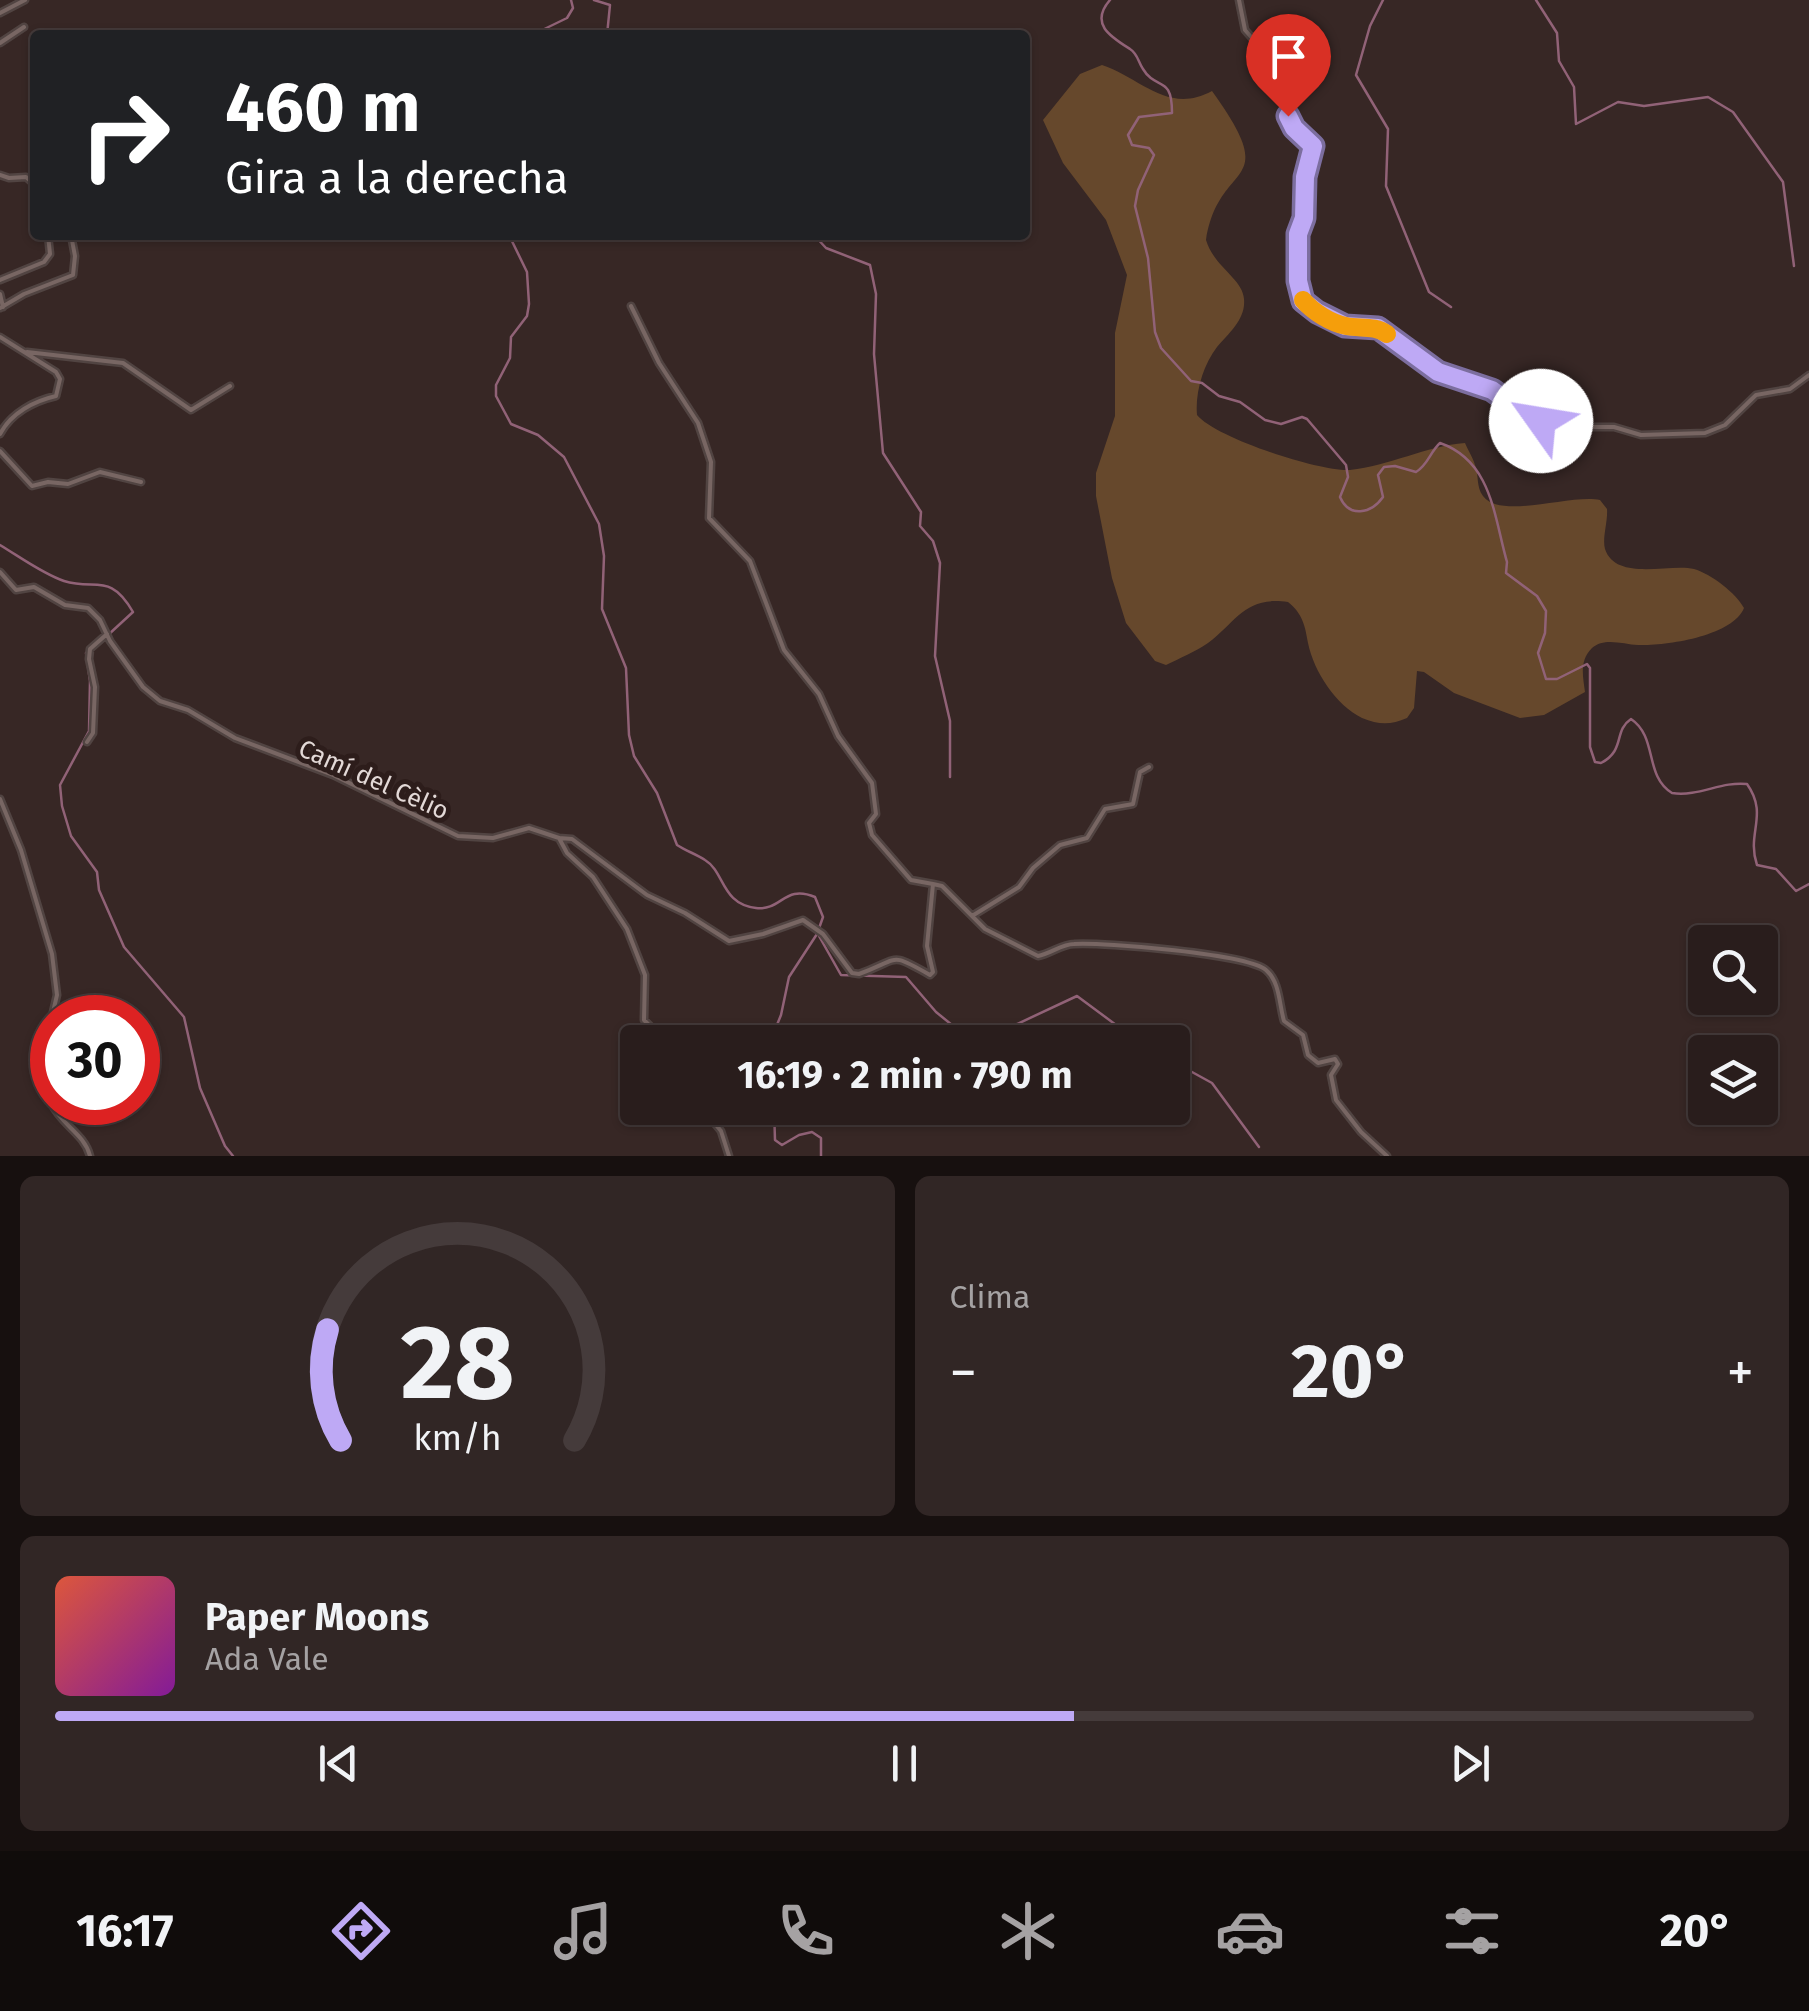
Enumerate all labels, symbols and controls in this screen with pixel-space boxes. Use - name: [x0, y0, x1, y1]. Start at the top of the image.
- pin: [1246, 14, 1331, 117]
- icon: arrive: [1261, 29, 1316, 84]
- text: 460 m: [225, 66, 421, 150]
- icon: right: [60, 70, 190, 200]
- text: Gira a la derecha: [225, 151, 568, 205]
- position arrow: [1489, 369, 1593, 473]
- street label: Camí del Cèlio: [294, 733, 453, 826]
- map controls: [1688, 925, 1778, 1125]
- button: search: [1688, 925, 1778, 1015]
- speed limit sign: 30: [30, 995, 160, 1125]
- button: layers: [1688, 1035, 1778, 1125]
- text: 16:19 · 2 min · 790 m: [737, 1052, 1073, 1098]
- text: Clima: [950, 1278, 1030, 1316]
- text: 28: [400, 1301, 514, 1426]
- text: 20°: [1291, 1327, 1413, 1417]
- text: −: [950, 1340, 977, 1406]
- text: +: [1727, 1340, 1754, 1406]
- text: km/h: [413, 1417, 501, 1459]
- text: Paper Moons: [205, 1594, 429, 1640]
- text: Ada Vale: [205, 1640, 329, 1678]
- icon: previous: [311, 1736, 366, 1791]
- icon: pause: [877, 1736, 932, 1791]
- icon: next: [1443, 1736, 1498, 1791]
- icon: directions: [326, 1896, 396, 1966]
- icon: music: [548, 1896, 618, 1966]
- icon: phone: [771, 1896, 841, 1966]
- icon: climate: [993, 1896, 1063, 1966]
- icon: car: [1215, 1896, 1285, 1966]
- icon: filters: [1437, 1896, 1507, 1966]
- text: 16:17: [76, 1904, 174, 1958]
- text: 20°: [1660, 1904, 1733, 1958]

